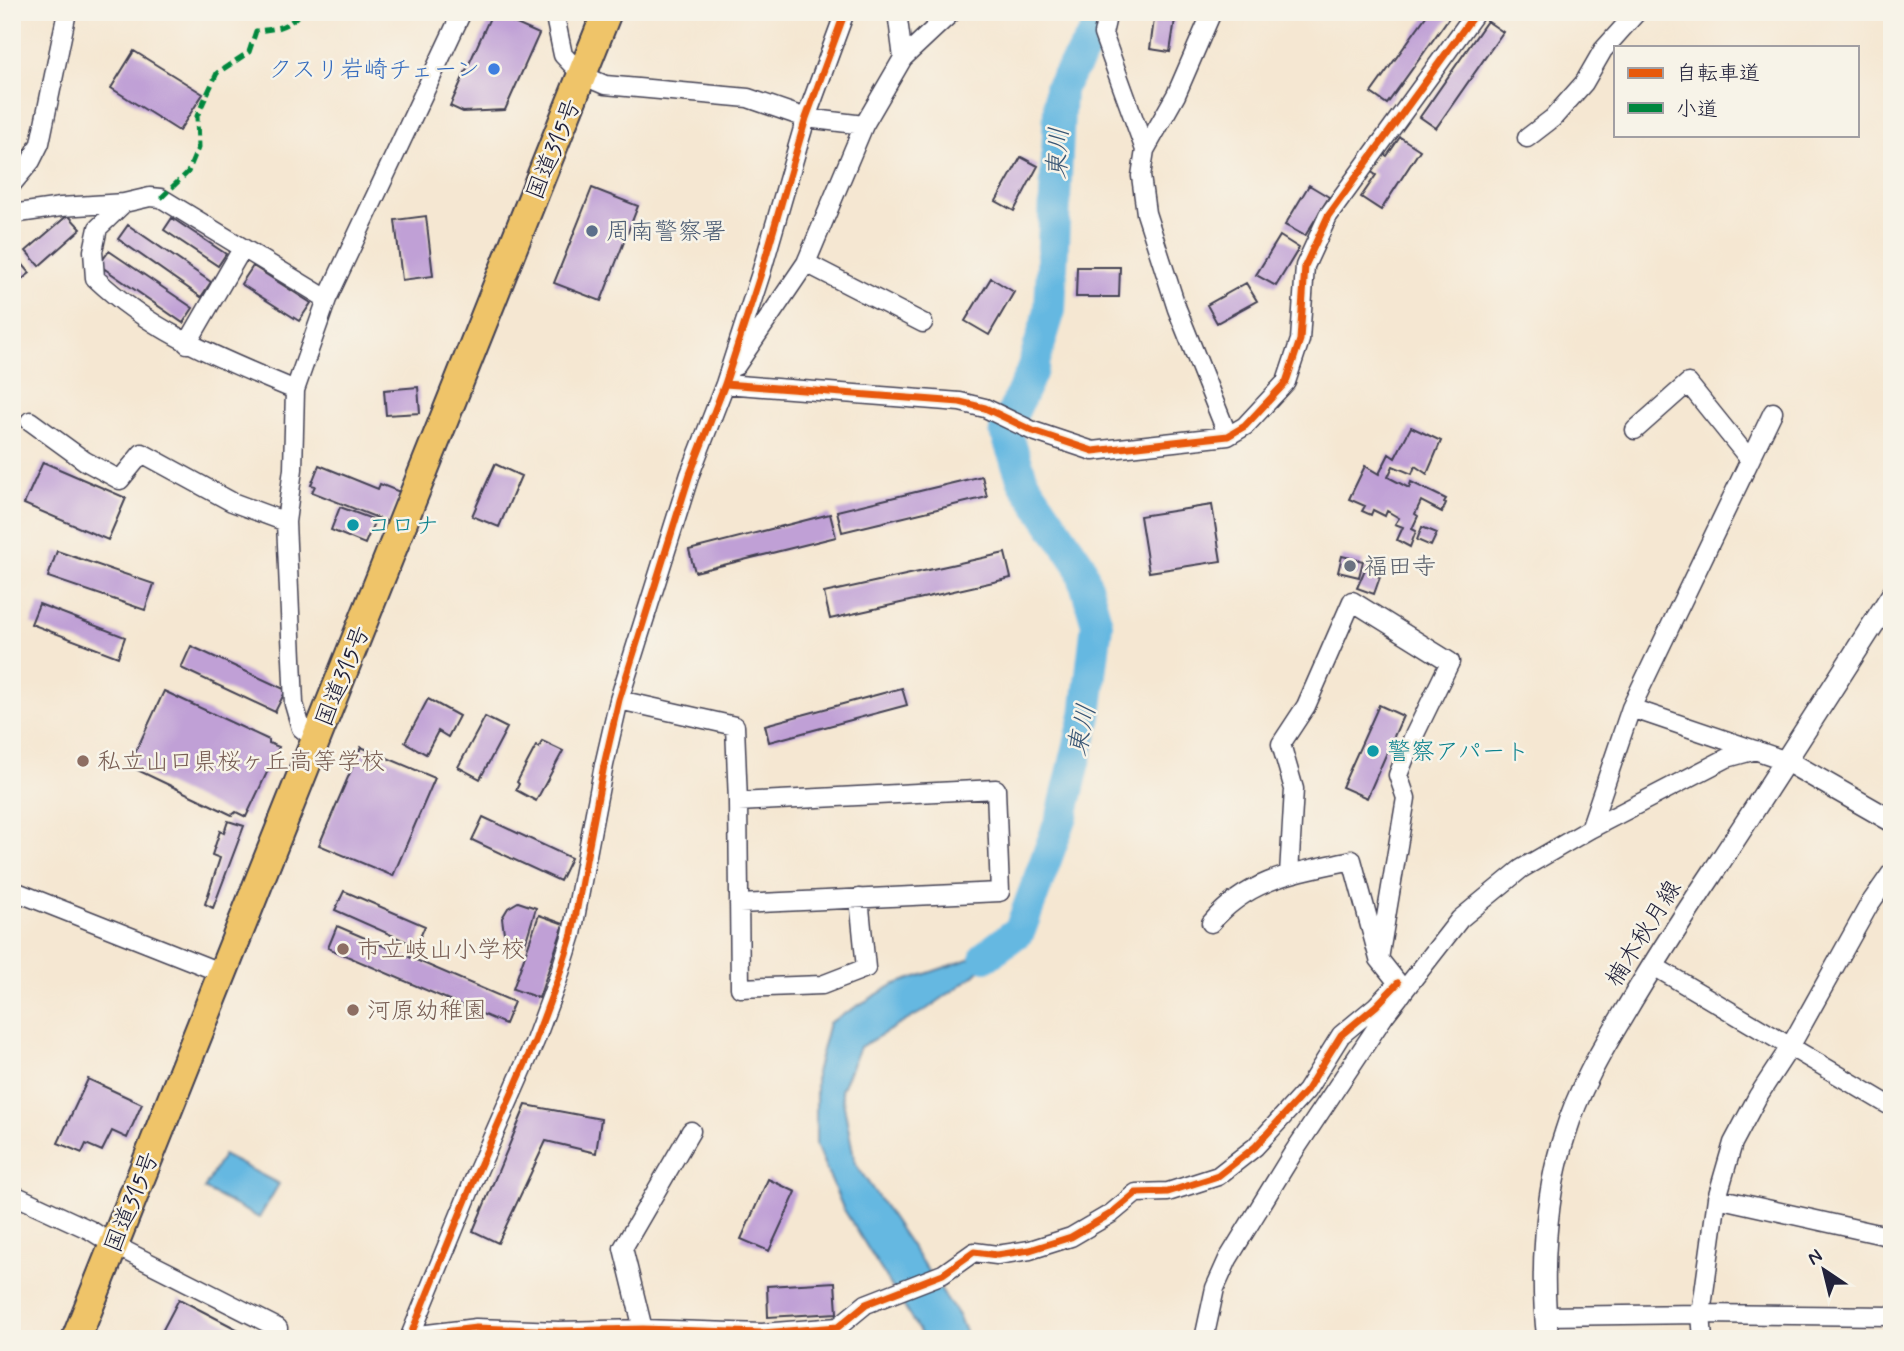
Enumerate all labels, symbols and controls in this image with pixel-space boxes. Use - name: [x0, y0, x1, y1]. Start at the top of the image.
- legend: [1614, 46, 1858, 136]
- place label: クスリ岩崎チェーン: [268, 55, 480, 86]
- text: 自転車道: [1676, 60, 1760, 88]
- marker: クスリ岩崎チェーン: [486, 61, 502, 77]
- street label: 国道315号: [520, 94, 589, 205]
- text: 小道: [1676, 96, 1718, 124]
- water label: 東川: [1041, 126, 1077, 180]
- place label: 周南警察署: [606, 217, 726, 248]
- marker: 周南警察署: [584, 223, 600, 239]
- place label: コロナ: [367, 511, 439, 542]
- marker: コロナ: [345, 517, 361, 533]
- place label: 福田寺: [1364, 552, 1436, 583]
- marker: 福田寺: [1342, 558, 1358, 574]
- street label: 国道315号: [309, 621, 378, 732]
- water label: 東川: [1061, 701, 1105, 759]
- place label: 警察アパート: [1387, 737, 1530, 768]
- marker: 警察アパート: [1365, 743, 1381, 759]
- place label: 私立山口県桜ヶ丘高等学校: [97, 747, 385, 778]
- marker: 私立山口県桜ヶ丘高等学校: [75, 753, 91, 769]
- street label: 楠木秋月線: [1599, 875, 1689, 993]
- place label: 市立岐山小学校: [357, 935, 525, 966]
- marker: 市立岐山小学校: [335, 941, 351, 957]
- place label: 河原幼稚園: [367, 996, 487, 1027]
- marker: 河原幼稚園: [345, 1002, 361, 1018]
- street label: 国道315号: [98, 1147, 167, 1258]
- north arrow: [1788, 1236, 1858, 1306]
- text: N: [1803, 1243, 1827, 1271]

